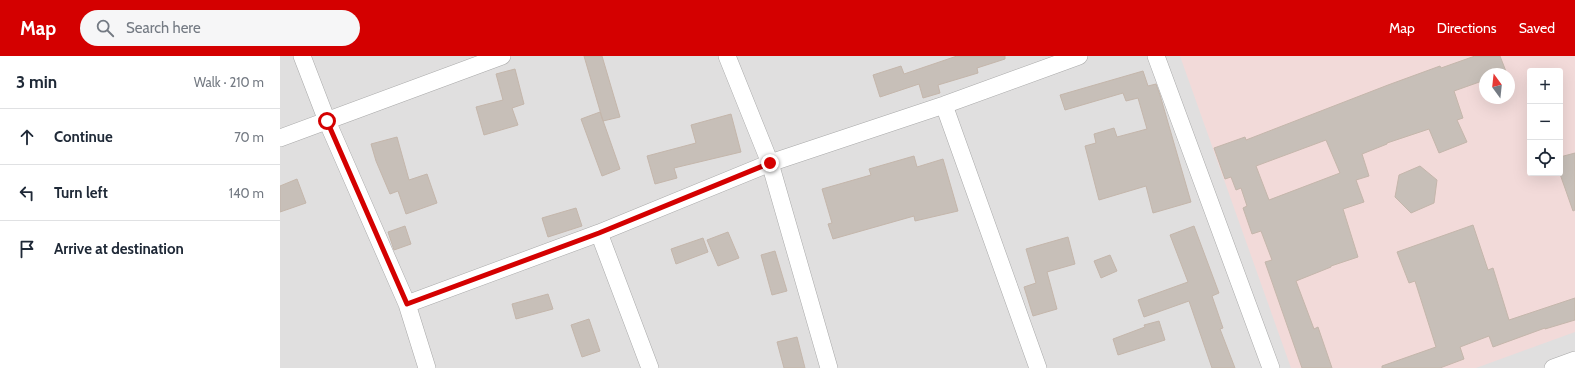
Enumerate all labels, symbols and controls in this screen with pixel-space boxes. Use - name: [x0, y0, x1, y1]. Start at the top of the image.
- search box: [80, 10, 360, 46]
- text: Map: [20, 17, 56, 40]
- icon: search: [94, 17, 116, 39]
- text: Search here: [126, 19, 201, 37]
- text: Map: [1389, 19, 1415, 37]
- text: Directions: [1437, 19, 1497, 37]
- text: Saved: [1519, 19, 1555, 37]
- north arrow: [1479, 68, 1515, 104]
- map controls: [1527, 68, 1563, 176]
- button: +: [1527, 68, 1563, 104]
- text: 3 min: [16, 72, 57, 92]
- text: Walk · 210 m: [194, 74, 264, 90]
- button: −: [1527, 104, 1563, 140]
- route start: [318, 112, 336, 130]
- icon: ahead: [16, 126, 38, 148]
- text: Continue: [54, 128, 113, 146]
- text: 70 m: [234, 129, 264, 145]
- button: locate: [1527, 140, 1563, 176]
- route end: [761, 154, 779, 172]
- icon: left: [16, 182, 38, 204]
- text: Turn left: [54, 184, 108, 202]
- text: 140 m: [229, 185, 264, 201]
- icon: arrive: [16, 238, 38, 260]
- text: Arrive at destination: [54, 240, 184, 258]

